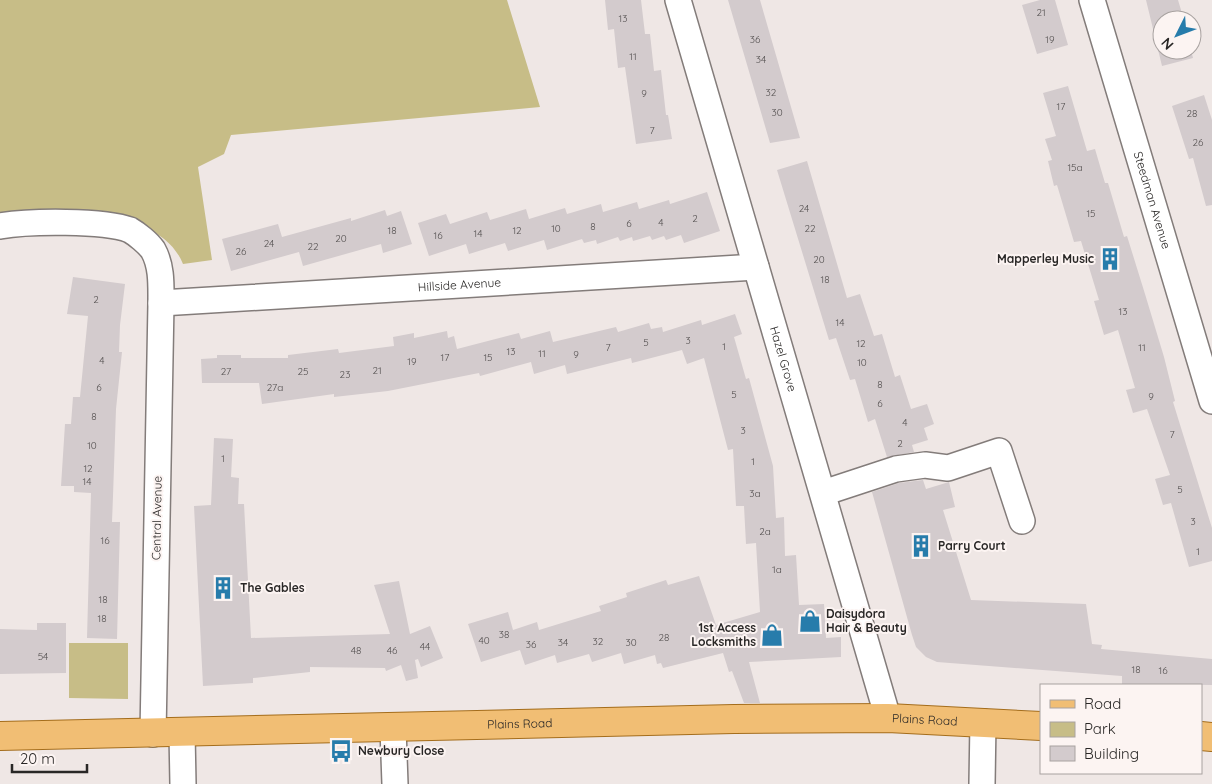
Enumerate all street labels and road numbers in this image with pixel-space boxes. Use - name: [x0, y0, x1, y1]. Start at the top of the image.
- street label: Steedman Avenue: [1131, 149, 1174, 251]
- street label: Hillside Avenue: [417, 274, 502, 294]
- street label: Hazel Grove: [767, 324, 800, 393]
- street label: Central Avenue: [148, 475, 165, 560]
- street label: Plains Road: [892, 710, 958, 729]
- street label: Plains Road: [487, 715, 553, 732]

